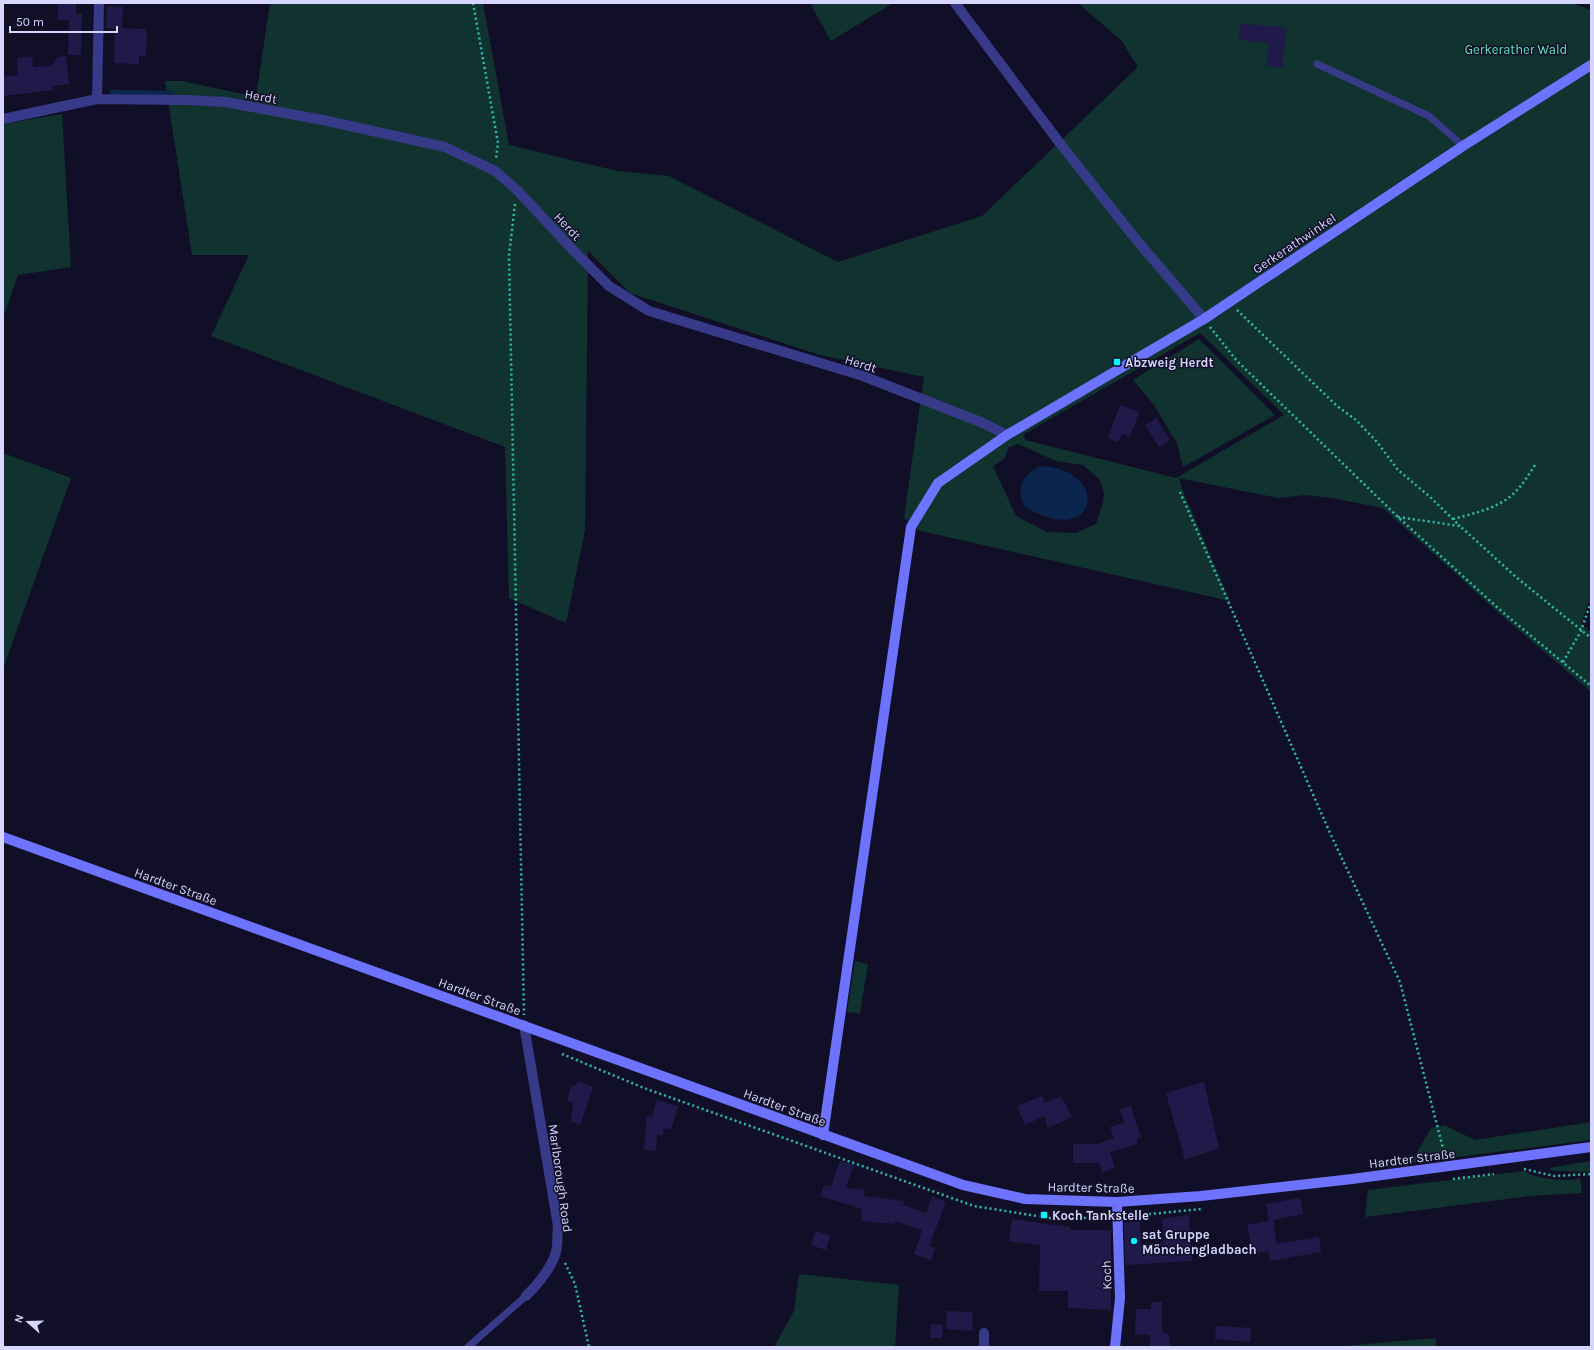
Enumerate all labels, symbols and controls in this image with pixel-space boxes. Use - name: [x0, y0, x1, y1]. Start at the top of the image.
- scale bar: [10, 8, 117, 34]
- text: 50 m: [16, 15, 44, 29]
- park label: Gerkerather Wald: [1465, 42, 1567, 57]
- street label: Herdt: [244, 86, 278, 107]
- street label: Herdt: [551, 209, 584, 243]
- street label: Gerkerathwinkel: [1250, 210, 1339, 277]
- street label: Herdt: [843, 351, 879, 376]
- place label: Abzweig Herdt: [1125, 355, 1214, 370]
- marker: Abzweig Herdt: [1112, 357, 1122, 367]
- street label: Hardter Straße: [132, 865, 220, 908]
- street label: Hardter Straße: [436, 975, 524, 1018]
- street label: Hardter Straße: [741, 1086, 829, 1129]
- street label: Marlborough Road: [545, 1123, 576, 1233]
- street label: Hardter Straße: [1368, 1146, 1456, 1171]
- street label: Hardter Straße: [1047, 1179, 1135, 1196]
- place label: Koch Tankstelle: [1052, 1208, 1149, 1223]
- marker: Koch Tankstelle: [1039, 1210, 1049, 1220]
- place label: sat Gruppe Mönchengladbach: [1142, 1227, 1256, 1257]
- marker: sat Gruppe Mönchengladbach: [1129, 1236, 1139, 1246]
- street label: Koch: [1098, 1260, 1115, 1290]
- north arrow: [8, 1302, 48, 1342]
- text: N: [12, 1313, 27, 1325]

